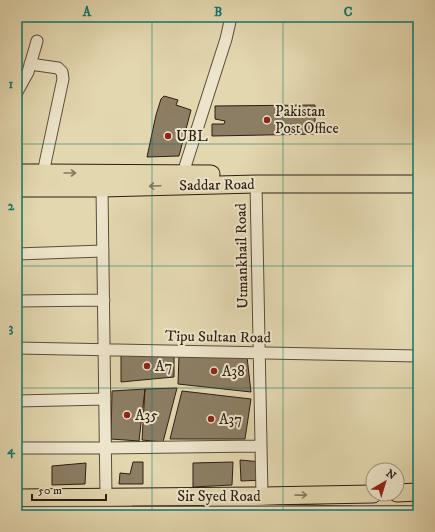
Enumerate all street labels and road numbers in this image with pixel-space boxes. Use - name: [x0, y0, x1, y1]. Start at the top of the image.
- street label: Saddar Road: [179, 175, 255, 195]
- street label: Utmankhail Road: [232, 202, 252, 309]
- street label: Tipu Sultan Road: [165, 327, 272, 347]
- street label: Sir Syed Road: [177, 487, 261, 506]

